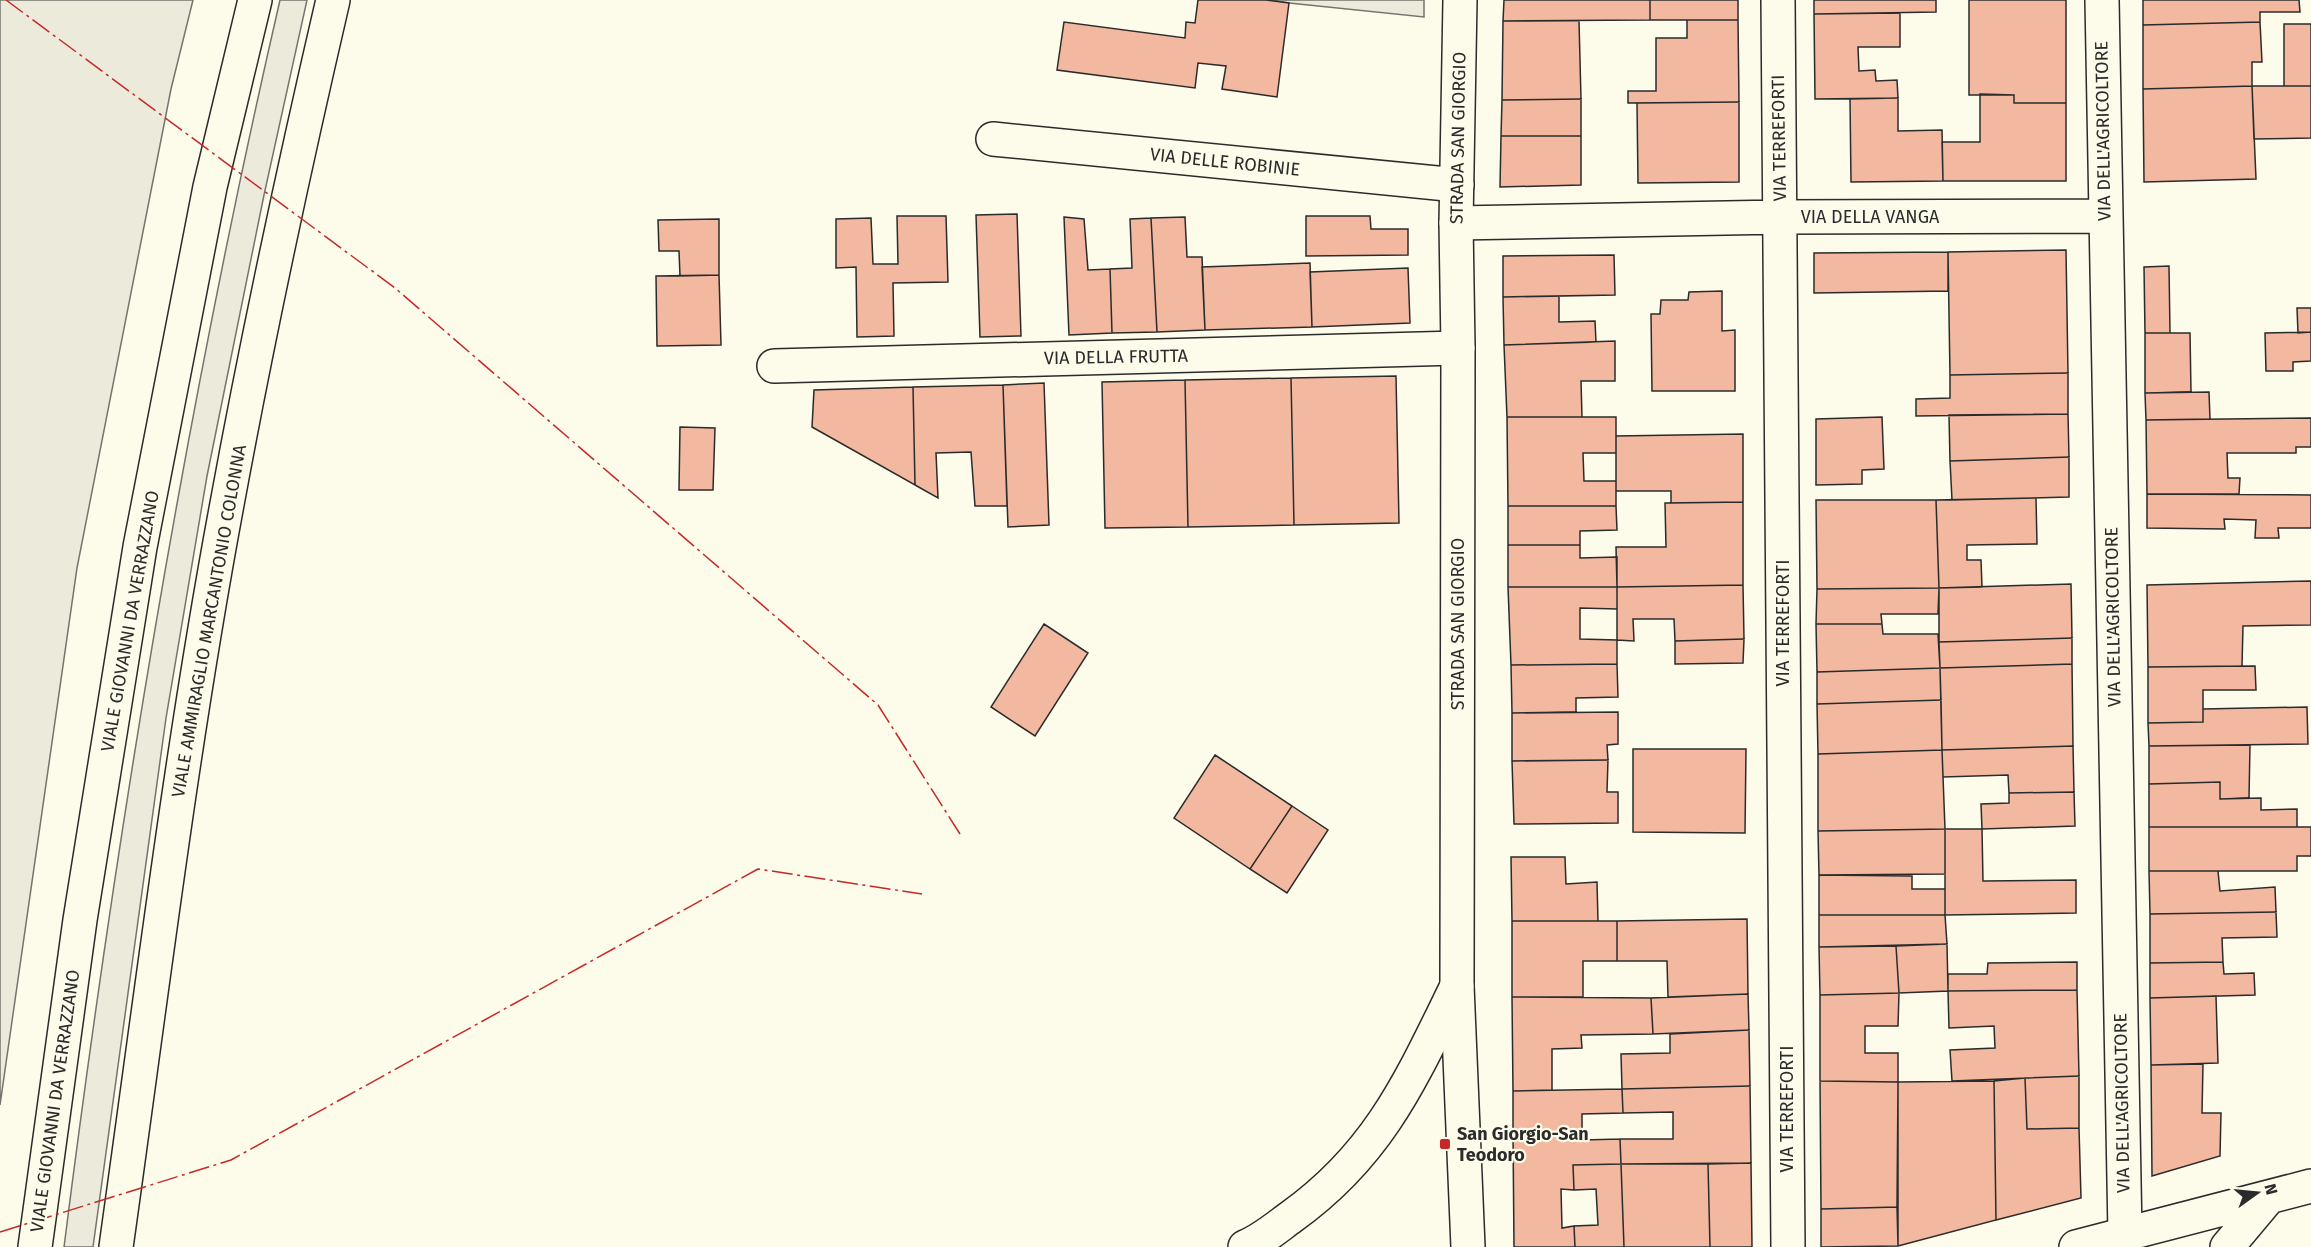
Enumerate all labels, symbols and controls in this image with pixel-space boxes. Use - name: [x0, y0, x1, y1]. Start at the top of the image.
- street label: VIA DELL'AGRICOLTORE: [2090, 41, 2116, 221]
- street label: STRADA SAN GIORGIO: [1445, 52, 1471, 224]
- street label: VIA TERREFORTI: [1767, 74, 1791, 202]
- street label: VIA DELLE ROBINIE: [1149, 143, 1301, 181]
- street label: VIA DELLA VANGA: [1801, 206, 1940, 228]
- street label: VIA DELLA FRUTTA: [1044, 345, 1189, 369]
- street label: VIALE AMMIRAGLIO MARCANTONIO COLONNA: [167, 442, 251, 799]
- street label: VIALE GIOVANNI DA VERRAZZANO: [96, 489, 164, 753]
- street label: VIA DELL'AGRICOLTORE: [2100, 527, 2126, 707]
- street label: STRADA SAN GIORGIO: [1447, 538, 1469, 710]
- street label: VIA TERREFORTI: [1772, 560, 1794, 686]
- street label: VIALE GIOVANNI DA VERRAZZANO: [26, 968, 84, 1234]
- street label: VIA DELL'AGRICOLTORE: [2109, 1013, 2135, 1193]
- street label: VIA TERREFORTI: [1776, 1046, 1798, 1172]
- place label: San Giorgio-San Teodoro: [1457, 1123, 1589, 1166]
- marker: San Giorgio-San Teodoro: [1438, 1137, 1452, 1151]
- north arrow: [2227, 1163, 2287, 1223]
- text: N: [2260, 1182, 2282, 1197]

